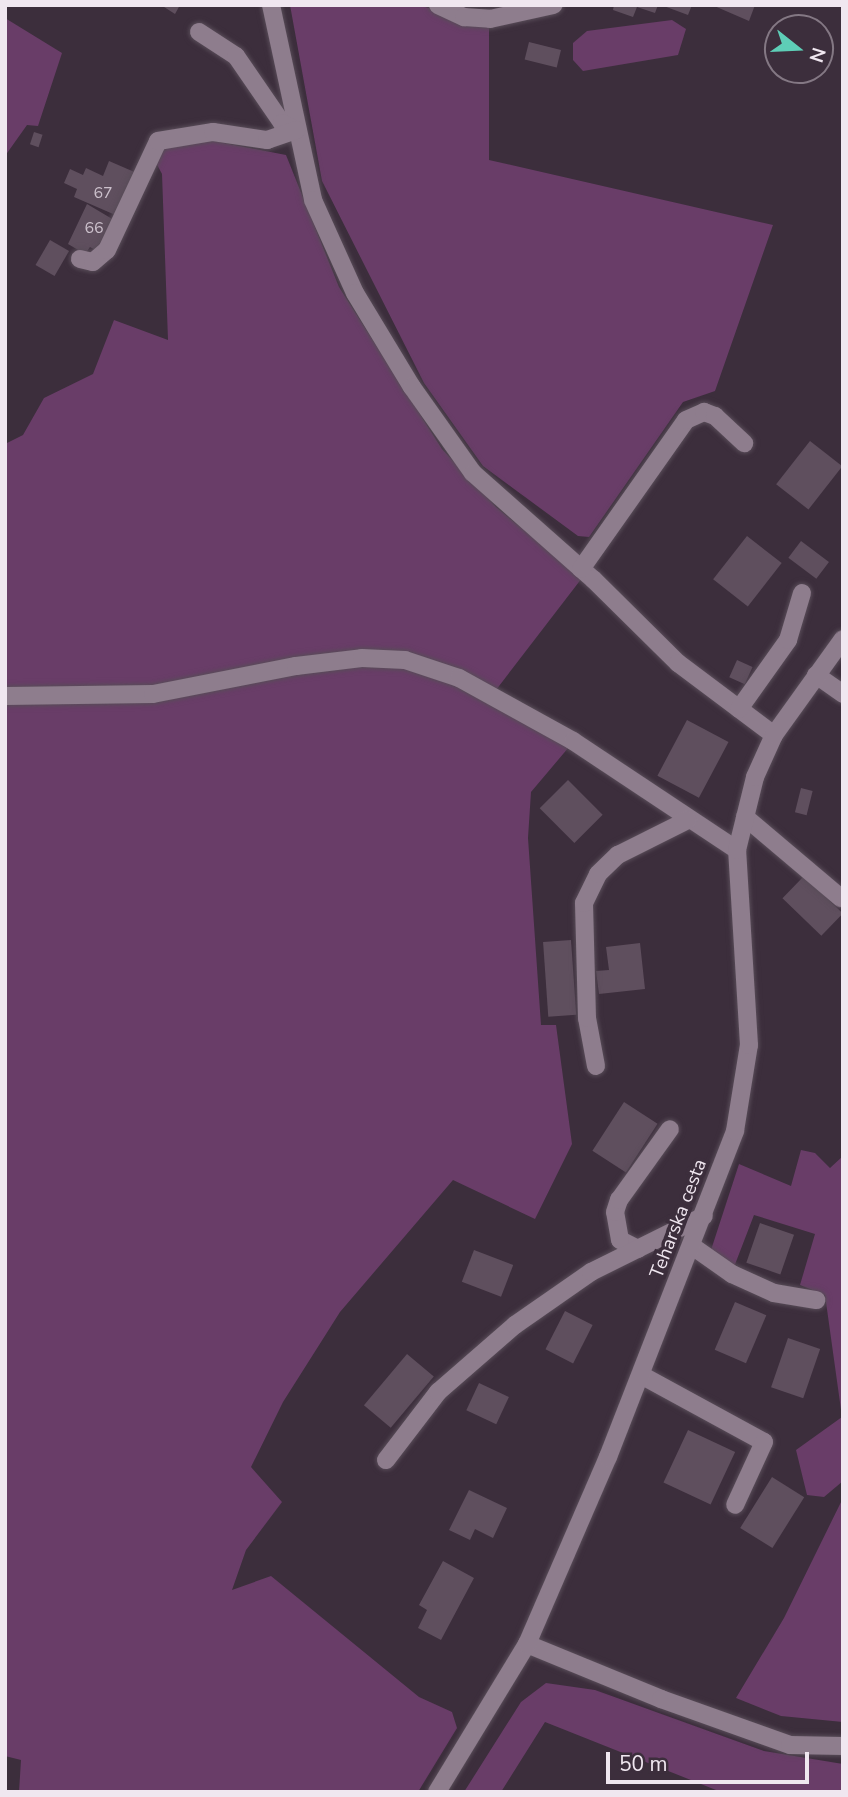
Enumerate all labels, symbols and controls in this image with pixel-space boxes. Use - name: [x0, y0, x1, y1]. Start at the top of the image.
- north arrow: [764, 14, 834, 84]
- text: N: [803, 44, 832, 66]
- house number: 67: [93, 183, 113, 203]
- house number: 66: [84, 218, 104, 238]
- street label: Teharska cesta: [646, 1156, 712, 1282]
- scale bar: [610, 1738, 813, 1782]
- text: 50 m: [619, 1750, 668, 1778]

